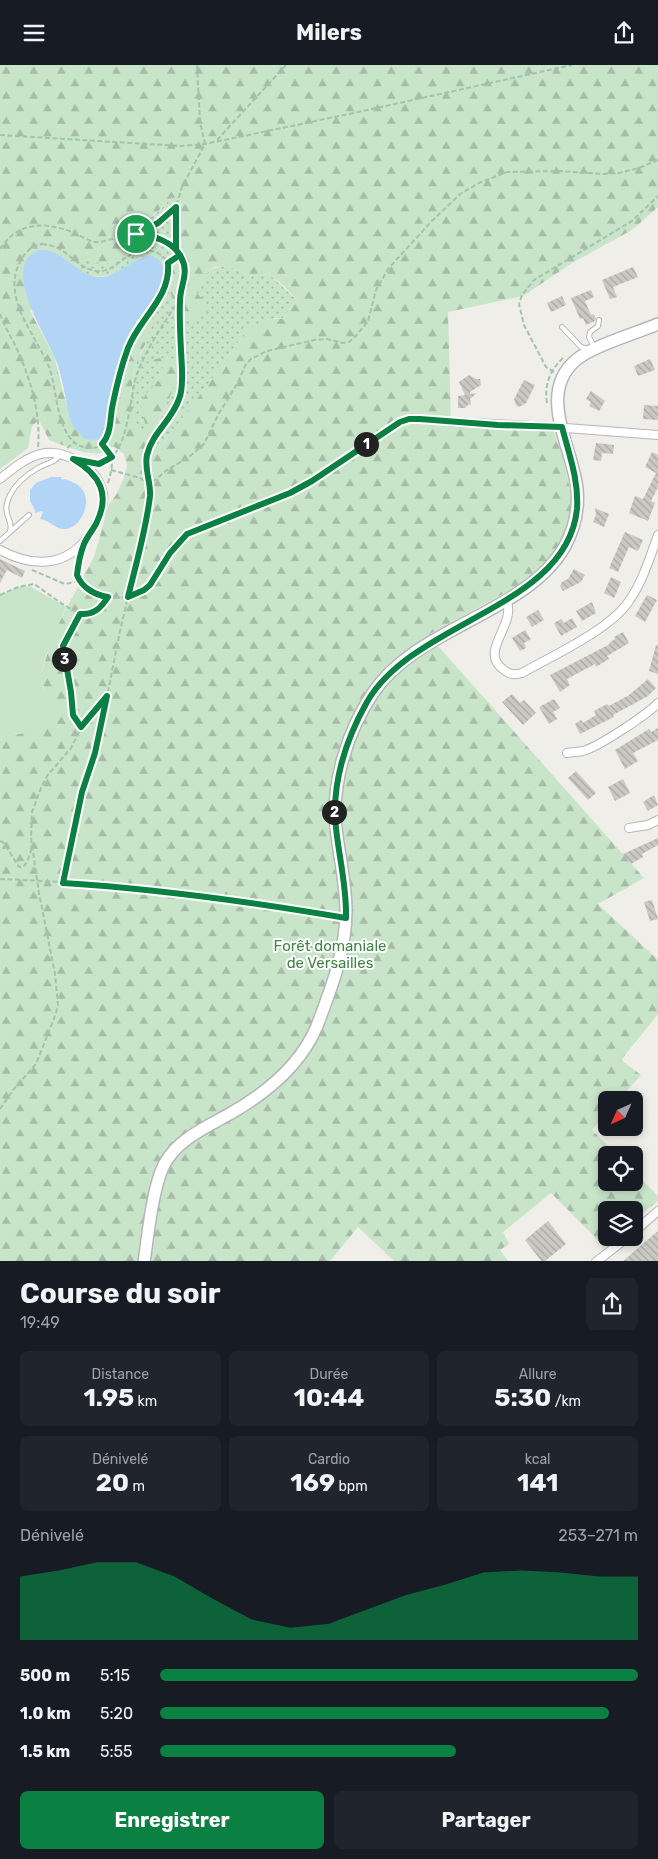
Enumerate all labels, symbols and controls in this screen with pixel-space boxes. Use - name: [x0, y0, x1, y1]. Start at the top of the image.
- icon: menu: [20, 19, 48, 47]
- text: Milers: [296, 19, 362, 46]
- icon: share: [610, 19, 638, 47]
- pin: [115, 213, 157, 255]
- icon: arrive: [122, 220, 150, 248]
- pin: 1: [354, 431, 378, 457]
- text: 1: [363, 436, 370, 453]
- pin: 3: [52, 647, 76, 671]
- text: 3: [60, 651, 69, 668]
- pin: 2: [322, 799, 346, 825]
- text: 2: [330, 804, 339, 821]
- park label: Forêt domaniale de Versailles: [274, 937, 386, 972]
- north arrow: [598, 1091, 642, 1136]
- map controls: [598, 1091, 643, 1246]
- button: locate: [598, 1146, 643, 1191]
- button: layers: [598, 1201, 643, 1246]
- text: Course du soir: [20, 1277, 220, 1310]
- button: share: [586, 1278, 638, 1330]
- text: 19:49: [20, 1313, 60, 1332]
- text: Distance: [92, 1366, 149, 1383]
- text: Durée: [310, 1366, 348, 1383]
- text: Allure: [519, 1366, 556, 1383]
- text: 1.95: [83, 1383, 134, 1412]
- text: 10:44: [294, 1383, 364, 1412]
- text: 5:30: [494, 1383, 551, 1412]
- text: km: [134, 1393, 157, 1410]
- text: /km: [551, 1393, 581, 1410]
- text: Dénivelé: [92, 1451, 148, 1468]
- text: Cardio: [308, 1451, 350, 1468]
- text: kcal: [525, 1451, 551, 1468]
- text: 20: [96, 1468, 129, 1497]
- text: 169: [290, 1468, 335, 1497]
- text: 141: [517, 1468, 558, 1497]
- text: m: [129, 1478, 145, 1495]
- text: bpm: [335, 1478, 368, 1495]
- text: Dénivelé: [20, 1526, 84, 1545]
- text: 253–271 m: [558, 1526, 638, 1545]
- text: 500 m: [20, 1666, 70, 1685]
- text: 5:15: [100, 1666, 130, 1685]
- text: 1.0 km: [20, 1704, 71, 1723]
- text: 5:20: [100, 1704, 133, 1723]
- text: 1.5 km: [20, 1742, 70, 1761]
- text: 5:55: [100, 1742, 133, 1761]
- button: Enregistrer: [20, 1791, 324, 1849]
- button: Partager: [334, 1791, 638, 1849]

